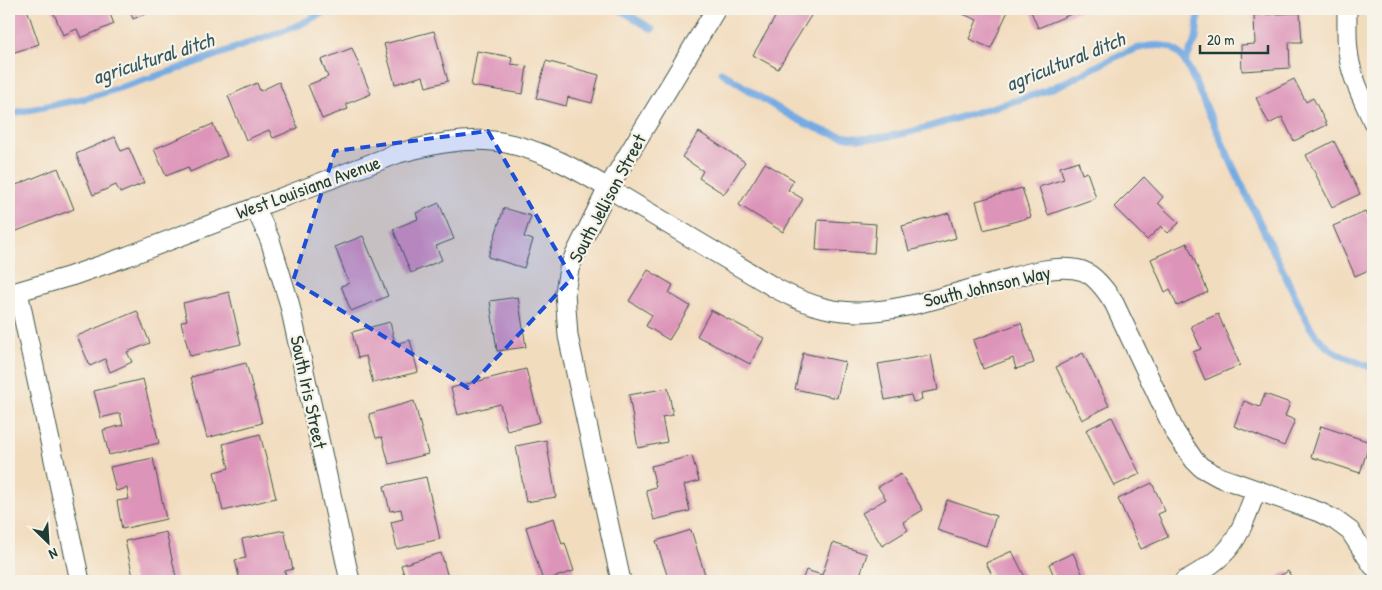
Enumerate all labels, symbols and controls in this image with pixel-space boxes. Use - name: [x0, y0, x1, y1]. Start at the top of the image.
- scale bar: [1200, 22, 1267, 54]
- water label: agricultural ditch: [1002, 24, 1130, 98]
- water label: agricultural ditch: [89, 25, 219, 91]
- text: 20 m: [1207, 29, 1234, 50]
- street label: South Jellison Street: [562, 129, 652, 267]
- street label: West Louisiana Avenue: [232, 149, 384, 225]
- street label: South Johnson Way: [921, 259, 1053, 313]
- street label: South Iris Street: [284, 333, 334, 451]
- north arrow: [22, 518, 72, 568]
- text: N: [46, 544, 61, 565]

